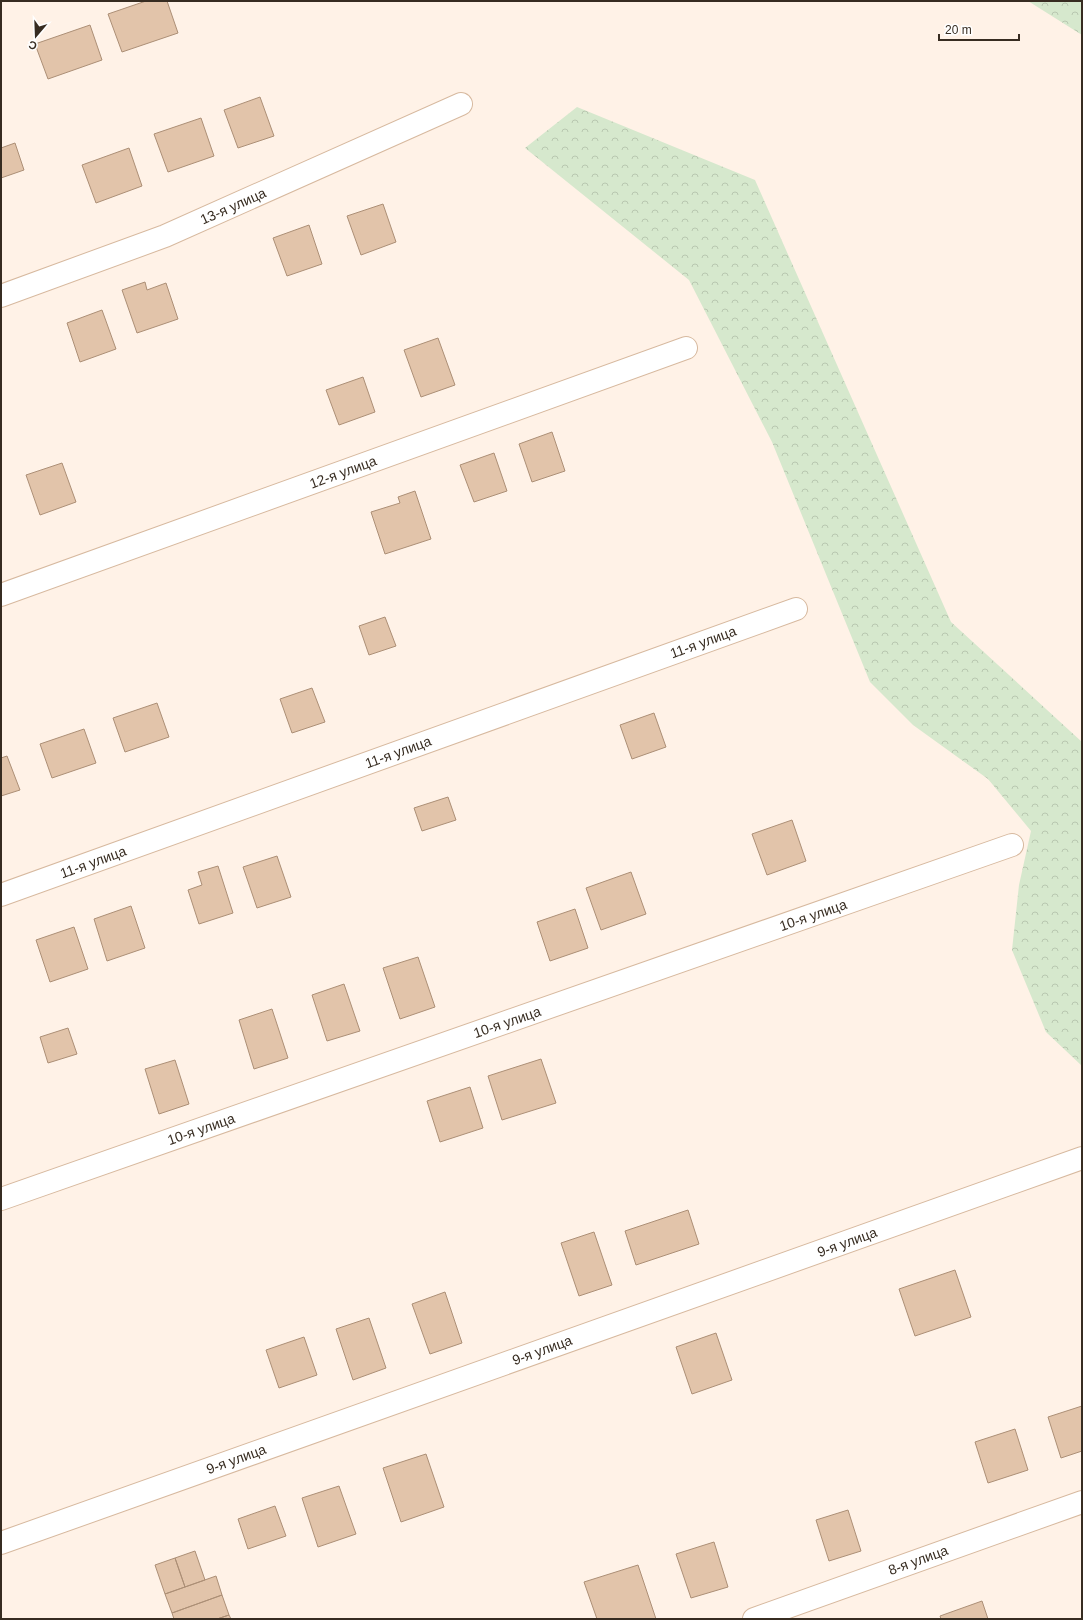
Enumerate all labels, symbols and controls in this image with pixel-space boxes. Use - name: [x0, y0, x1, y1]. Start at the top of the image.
- north arrow: [16, 16, 56, 56]
- scale bar: [939, 16, 1019, 42]
- text: 20 m: [945, 23, 972, 37]
- text: С: [27, 38, 38, 52]
- street label: 13-я улица: [198, 184, 269, 228]
- street label: 12-я улица: [307, 452, 379, 492]
- street label: 11-я улица: [668, 623, 738, 661]
- street label: 11-я улица: [363, 733, 433, 771]
- street label: 11-я улица: [58, 843, 128, 881]
- street label: 10-я улица: [777, 896, 849, 934]
- street label: 10-я улица: [471, 1003, 543, 1041]
- street label: 10-я улица: [165, 1110, 237, 1148]
- street label: 9-я улица: [815, 1224, 879, 1260]
- street label: 9-я улица: [510, 1332, 574, 1368]
- street label: 9-я улица: [204, 1441, 268, 1477]
- street label: 8-я улица: [886, 1542, 950, 1578]

